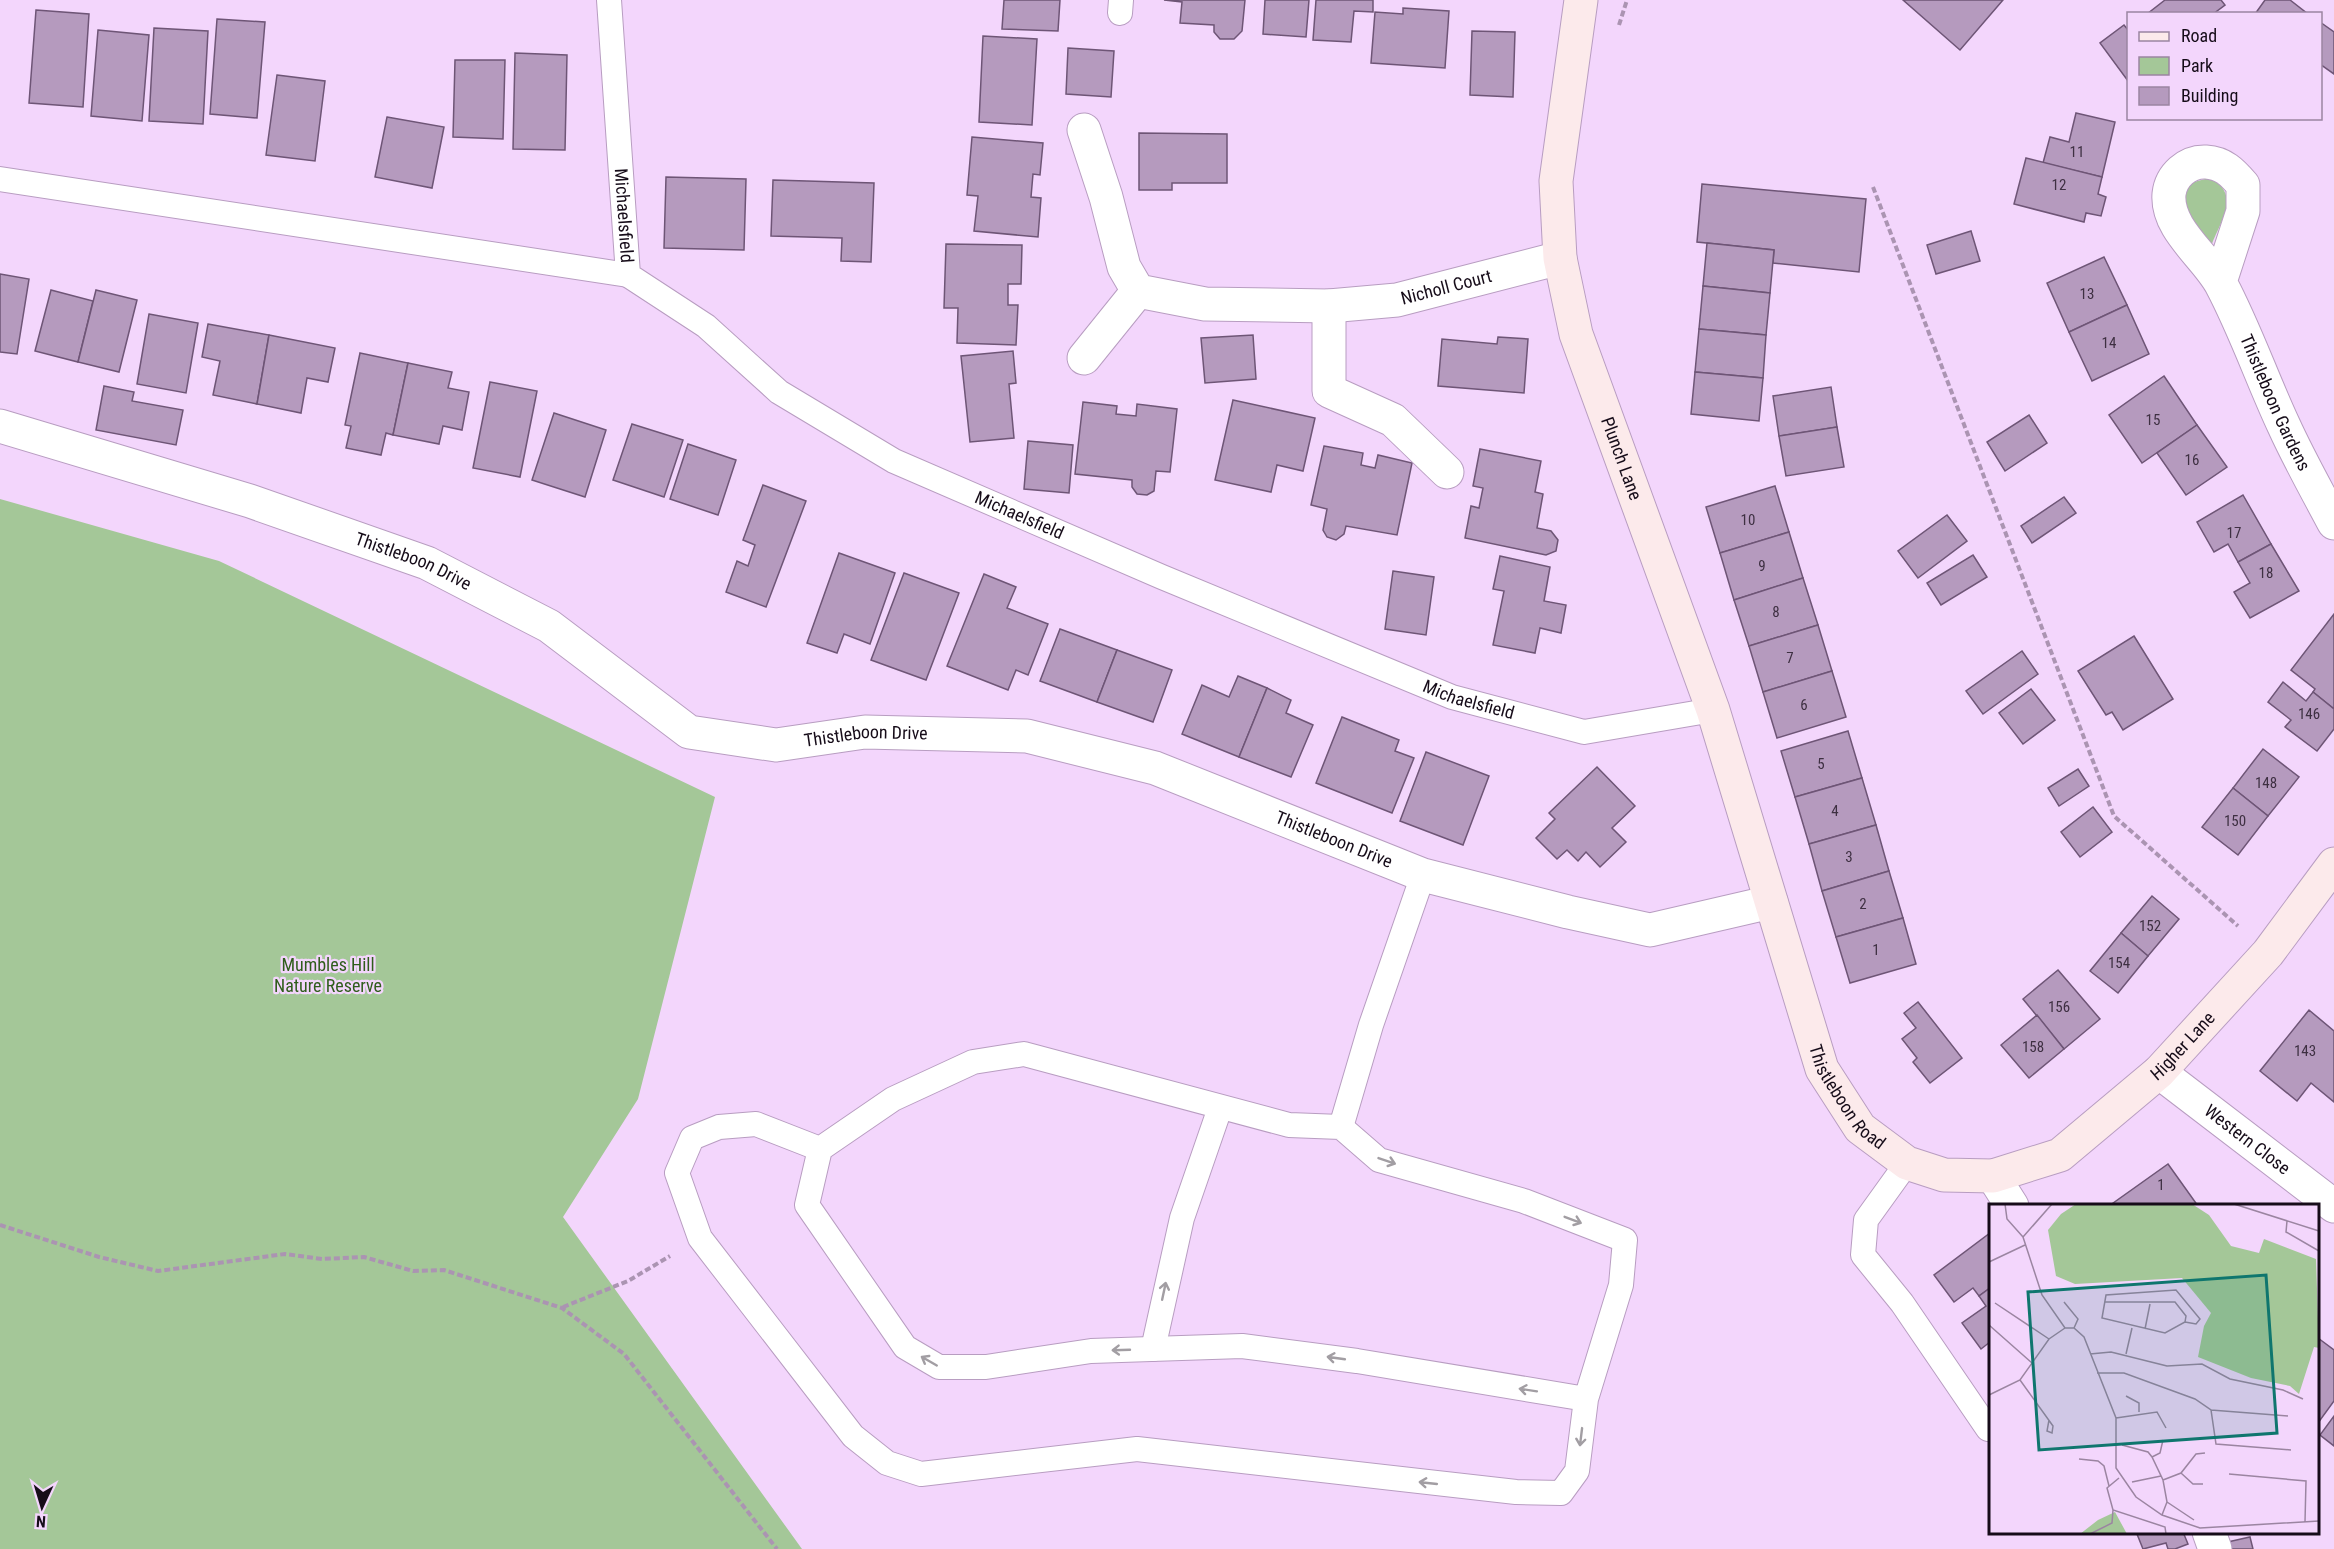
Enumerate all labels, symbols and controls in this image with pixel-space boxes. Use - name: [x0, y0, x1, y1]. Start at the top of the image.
- legend: [2127, 12, 2322, 120]
- text: Road: [2181, 25, 2217, 46]
- text: Park: [2181, 55, 2213, 76]
- text: Building: [2181, 85, 2238, 106]
- house number: 11: [2070, 143, 2084, 161]
- street label: Michaelsfield: [611, 168, 638, 263]
- house number: 12: [2052, 176, 2066, 194]
- street label: Nicholl Court: [1398, 265, 1494, 309]
- house number: 13: [2080, 285, 2094, 303]
- street label: Thistleboon Gardens: [2236, 331, 2315, 474]
- house number: 14: [2102, 334, 2116, 352]
- house number: 15: [2146, 411, 2160, 429]
- street label: Plunch Lane: [1597, 414, 1647, 503]
- house number: 16: [2185, 451, 2199, 469]
- street label: Michaelsfield: [972, 486, 1067, 543]
- house number: 10: [1741, 511, 1755, 529]
- house number: 17: [2227, 524, 2241, 542]
- street label: Thistleboon Drive: [352, 528, 475, 594]
- house number: 9: [1758, 557, 1766, 575]
- house number: 18: [2259, 564, 2273, 582]
- house number: 8: [1772, 603, 1780, 621]
- house number: 7: [1786, 649, 1794, 667]
- street label: Michaelsfield: [1420, 675, 1517, 723]
- house number: 6: [1800, 696, 1808, 714]
- house number: 146: [2298, 705, 2320, 723]
- street label: Thistleboon Drive: [803, 721, 928, 751]
- house number: 5: [1817, 755, 1825, 773]
- house number: 148: [2255, 774, 2277, 792]
- house number: 4: [1831, 802, 1839, 820]
- street label: Thistleboon Drive: [1273, 806, 1396, 872]
- house number: 150: [2224, 812, 2246, 830]
- house number: 3: [1845, 848, 1853, 866]
- house number: 2: [1859, 895, 1867, 913]
- house number: 152: [2139, 917, 2161, 935]
- house number: 1: [1872, 941, 1880, 959]
- park label: Mumbles Hill Nature Reserve: [274, 954, 382, 996]
- house number: 154: [2108, 954, 2130, 972]
- house number: 156: [2048, 998, 2070, 1016]
- street label: Higher Lane: [2146, 1007, 2219, 1085]
- house number: 158: [2022, 1038, 2044, 1056]
- street label: Thistleboon Road: [1805, 1042, 1890, 1153]
- house number: 143: [2294, 1042, 2316, 1060]
- street label: Western Close: [2200, 1100, 2294, 1179]
- one-way arrow: [1377, 1157, 1396, 1168]
- house number: 1: [2157, 1176, 2165, 1194]
- inset map: [1989, 1204, 2319, 1534]
- one-way arrow: [1563, 1215, 1581, 1226]
- one-way arrow: [1159, 1282, 1170, 1302]
- one-way arrow: [1111, 1344, 1131, 1356]
- one-way arrow: [1326, 1353, 1346, 1364]
- one-way arrow: [921, 1355, 938, 1367]
- one-way arrow: [1519, 1384, 1539, 1395]
- one-way arrow: [1576, 1426, 1587, 1446]
- north arrow: [12, 1477, 72, 1537]
- one-way arrow: [1419, 1477, 1438, 1488]
- text: N: [35, 1512, 47, 1531]

